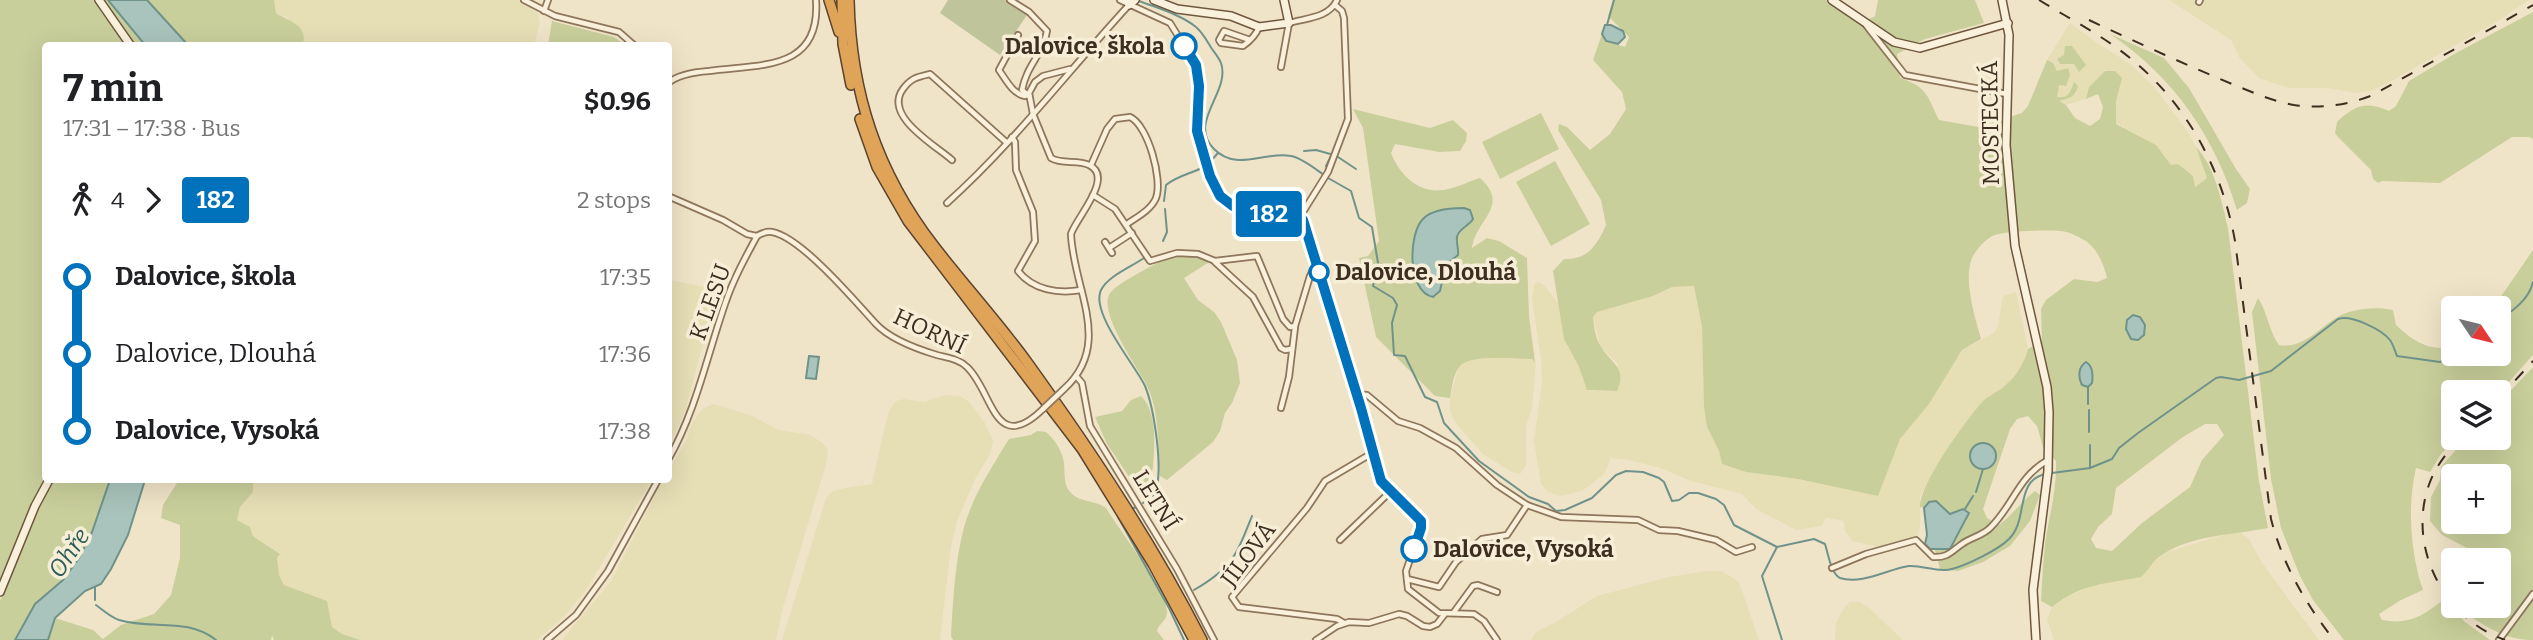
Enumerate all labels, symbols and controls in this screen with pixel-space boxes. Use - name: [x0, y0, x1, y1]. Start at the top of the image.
- place label: Dalovice, škola: [1005, 32, 1165, 60]
- marker: Dalovice, škola: [1171, 33, 1197, 59]
- street label: MOSTECKÁ: [1975, 60, 2005, 185]
- text: 7 min: [63, 65, 163, 111]
- text: $0.96: [584, 86, 651, 117]
- text: 17:31 – 17:38 · Bus: [63, 114, 241, 142]
- icon: walk: [63, 181, 101, 219]
- icon: forward: [134, 181, 172, 219]
- text: 4: [111, 186, 124, 214]
- text: 182: [196, 186, 235, 214]
- text: 2 stops: [577, 186, 651, 214]
- line badge: 182: [1229, 191, 1309, 237]
- text: 182: [1250, 200, 1288, 228]
- place label: Dalovice, Dlouhá: [1335, 258, 1516, 286]
- street label: K LESU: [683, 260, 737, 344]
- text: Dalovice, škola: [115, 261, 296, 292]
- marker: Dalovice, Dlouhá: [1309, 262, 1329, 282]
- text: 17:35: [600, 263, 651, 291]
- north arrow: [2441, 296, 2511, 366]
- map controls: [2441, 296, 2511, 618]
- street label: HORNÍ: [889, 302, 971, 360]
- text: Dalovice, Dlouhá: [115, 338, 316, 369]
- text: 17:36: [599, 340, 651, 368]
- button: layers: [2441, 380, 2511, 450]
- text: Dalovice, Vysoká: [115, 415, 319, 446]
- text: 17:38: [599, 417, 651, 445]
- button: +: [2441, 464, 2511, 534]
- street label: LETNÍ: [1127, 465, 1185, 535]
- street label: JÍLOVÁ: [1214, 516, 1282, 593]
- water label: Ohře: [43, 523, 95, 583]
- place label: Dalovice, Vysoká: [1433, 535, 1614, 563]
- marker: Dalovice, Vysoká: [1401, 536, 1427, 562]
- button: −: [2441, 548, 2511, 618]

